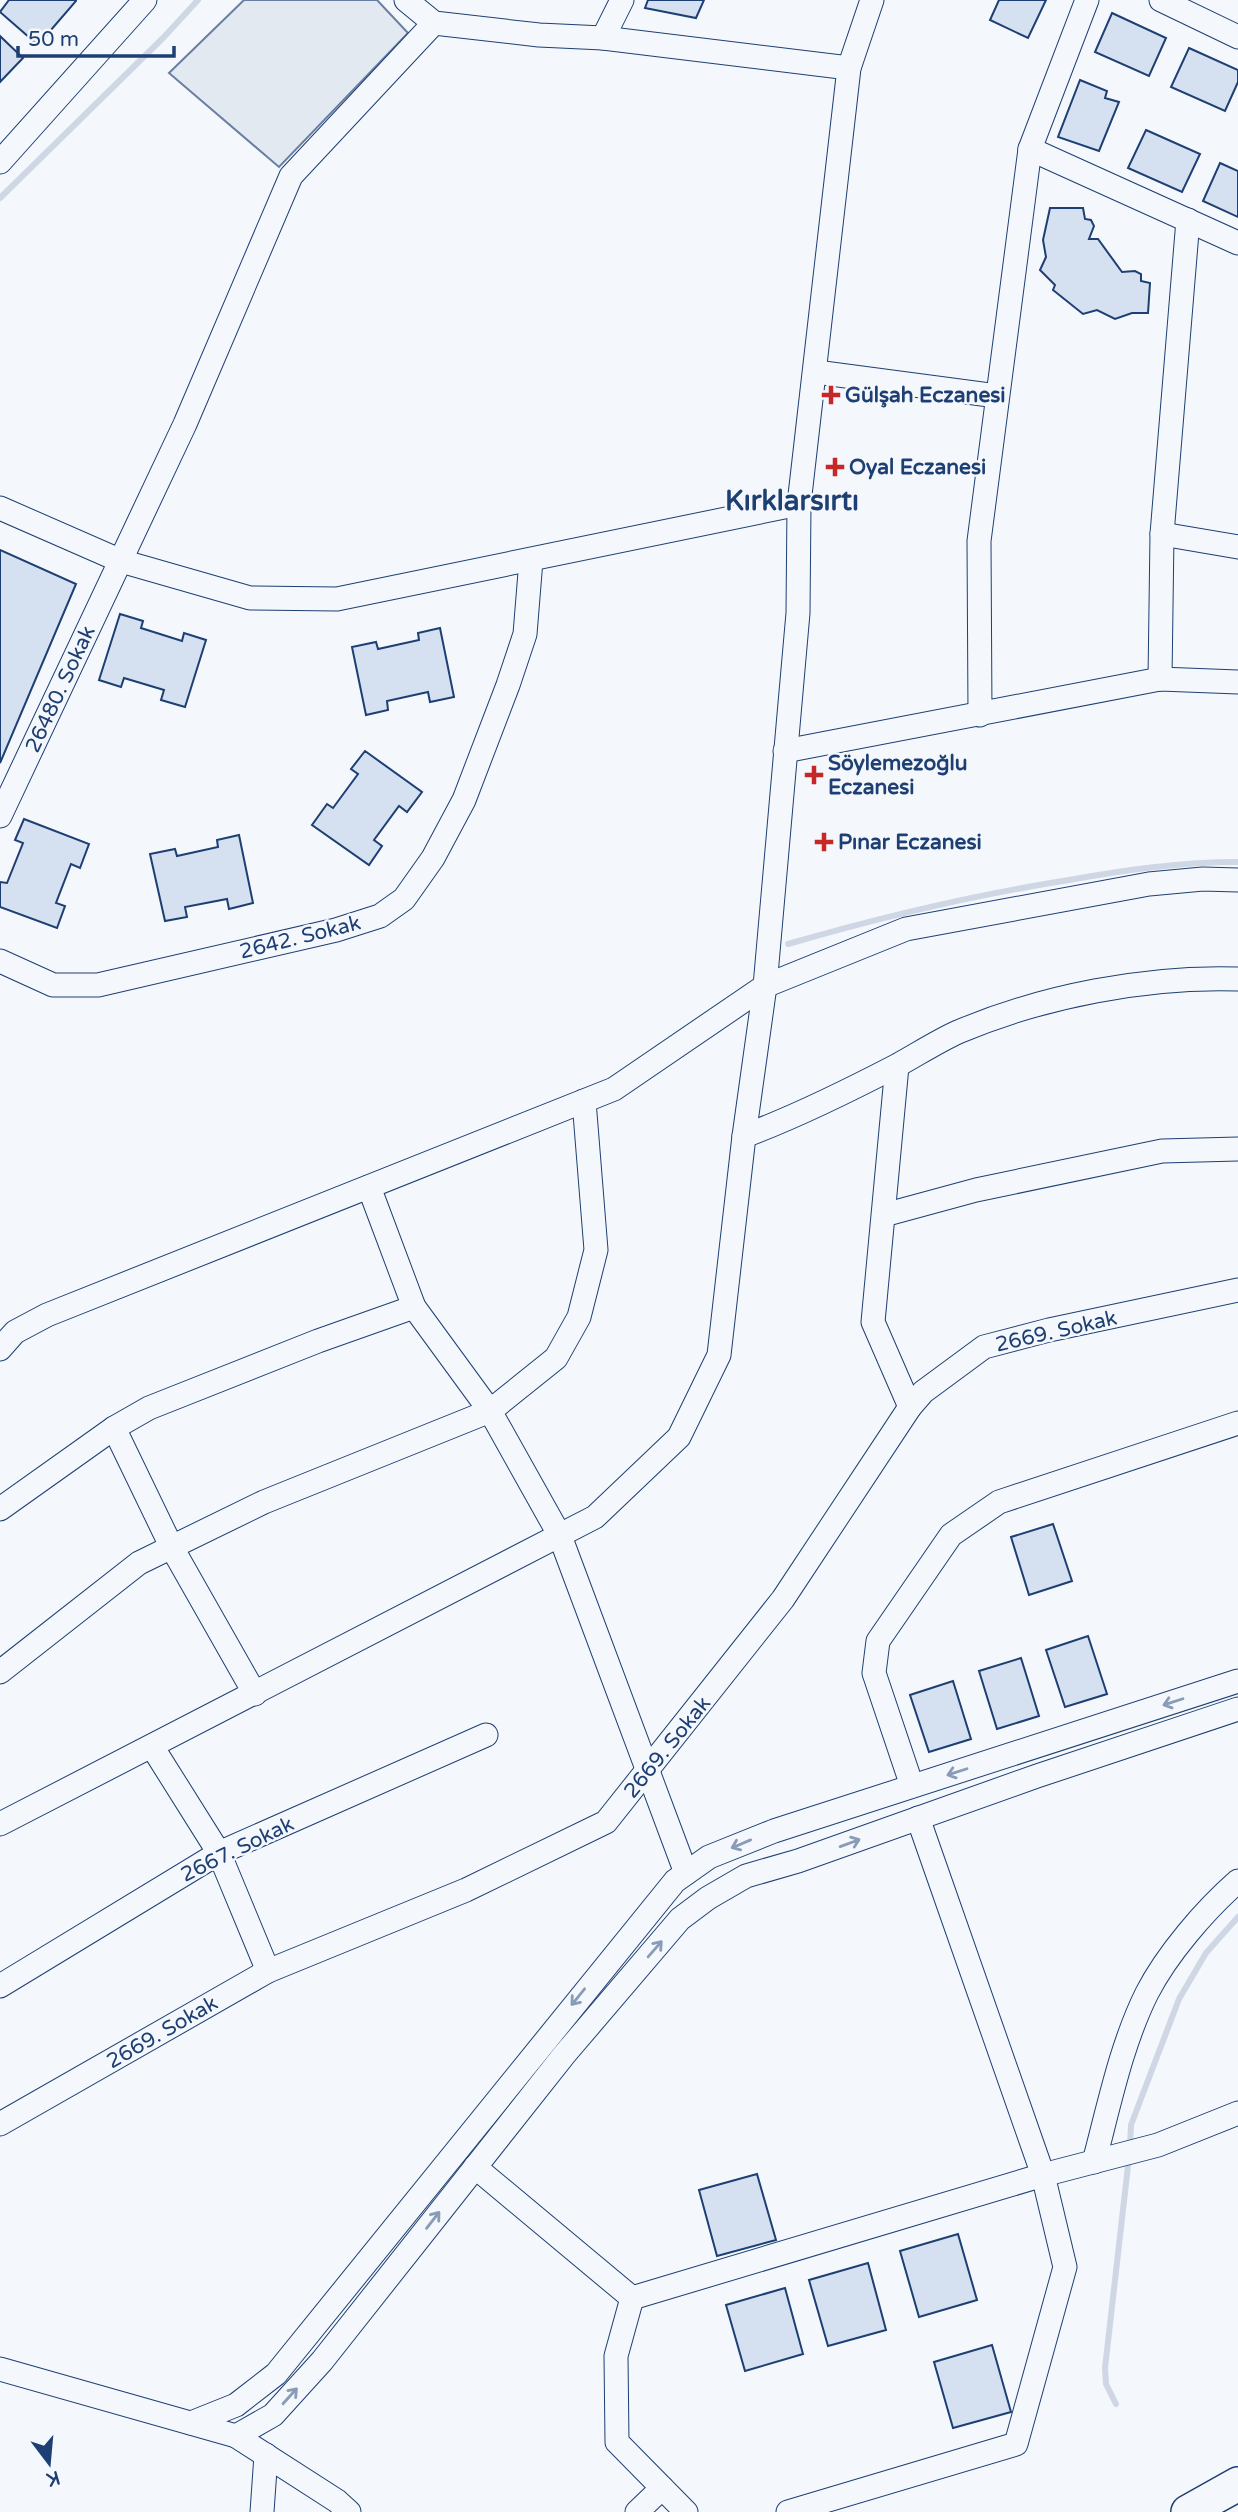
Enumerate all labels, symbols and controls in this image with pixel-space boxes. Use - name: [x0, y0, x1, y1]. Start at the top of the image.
- scale bar: [18, 14, 173, 58]
- text: 50 m: [28, 27, 79, 52]
- place label: Gülşah Eczanesi: [845, 383, 1006, 408]
- marker: Gülşah Eczanesi: [823, 387, 839, 403]
- place label: Oyal Eczanesi: [849, 455, 986, 480]
- marker: Oyal Eczanesi: [827, 459, 843, 475]
- district label: Kırklarsırtı: [725, 484, 859, 518]
- street label: 26480. Sokak: [20, 622, 101, 757]
- place label: Söylemezoğlu Eczanesi: [828, 751, 968, 800]
- marker: Söylemezoğlu Eczanesi: [806, 767, 822, 783]
- place label: Pınar Eczanesi: [838, 830, 982, 855]
- marker: Pınar Eczanesi: [816, 834, 832, 850]
- street label: 2642. Sokak: [237, 910, 363, 965]
- street label: 2669. Sokak: [993, 1305, 1119, 1358]
- street label: 2669. Sokak: [619, 1691, 716, 1803]
- one-way arrow: [1162, 1696, 1184, 1709]
- one-way arrow: [946, 1766, 968, 1779]
- street label: 2667. Sokak: [177, 1811, 298, 1888]
- one-way arrow: [839, 1835, 861, 1848]
- one-way arrow: [731, 1839, 752, 1852]
- one-way arrow: [647, 1940, 663, 1958]
- one-way arrow: [570, 1987, 585, 2005]
- street label: 2669. Sokak: [102, 1991, 222, 2074]
- one-way arrow: [426, 2211, 441, 2229]
- one-way arrow: [282, 2388, 298, 2406]
- north arrow: [14, 2428, 84, 2498]
- text: K: [44, 2466, 63, 2491]

